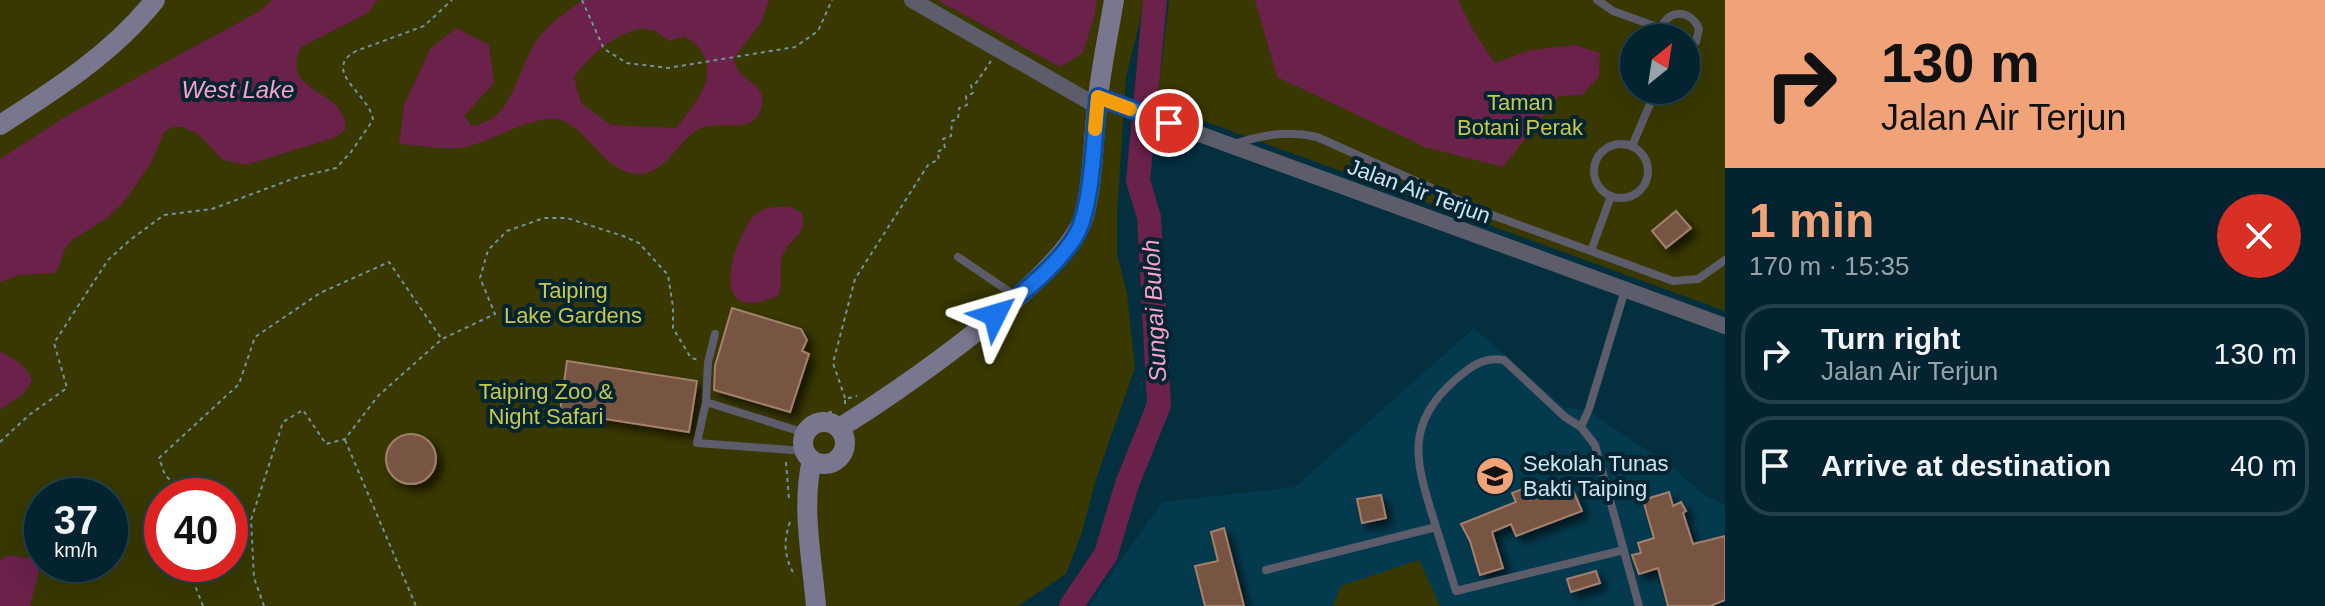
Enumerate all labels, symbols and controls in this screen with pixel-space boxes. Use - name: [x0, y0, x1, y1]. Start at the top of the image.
- north arrow: [1620, 24, 1700, 104]
- map controls: [1620, 24, 1700, 104]
- text: 130 m: [1881, 31, 2040, 94]
- icon: right: [1749, 32, 1853, 136]
- water label: West Lake: [182, 76, 294, 103]
- pin: [1135, 89, 1203, 157]
- park label: Taman Botani Perak: [1457, 90, 1584, 140]
- text: Jalan Air Terjun: [1881, 97, 2126, 138]
- icon: arrive: [1147, 101, 1191, 145]
- street label: Jalan Air Terjun: [1344, 154, 1494, 228]
- text: 1 min: [1749, 194, 1874, 247]
- button: close: [2217, 194, 2301, 278]
- water label: Sungai Buloh: [1137, 239, 1171, 383]
- text: 170 m · 15:35: [1749, 251, 1909, 281]
- position arrow: [953, 273, 1037, 357]
- park label: Taiping Lake Gardens: [504, 278, 642, 328]
- text: Turn right: [1821, 322, 1960, 355]
- icon: right: [1753, 332, 1797, 376]
- text: 130 m: [2214, 337, 2297, 370]
- text: Jalan Air Terjun: [1821, 356, 1998, 386]
- park label: Taiping Zoo & Night Safari: [479, 379, 614, 429]
- icon: arrive: [1753, 444, 1797, 488]
- text: Arrive at destination: [1821, 449, 2111, 482]
- text: 40 m: [2230, 449, 2297, 482]
- place label: Sekolah Tunas Bakti Taiping: [1523, 451, 1669, 501]
- school or university icon: Sekolah Tunas Bakti Taiping: [1474, 455, 1516, 497]
- speed limit sign: 40: [144, 478, 248, 582]
- text: 37: [54, 498, 98, 542]
- text: km/h: [54, 539, 98, 561]

